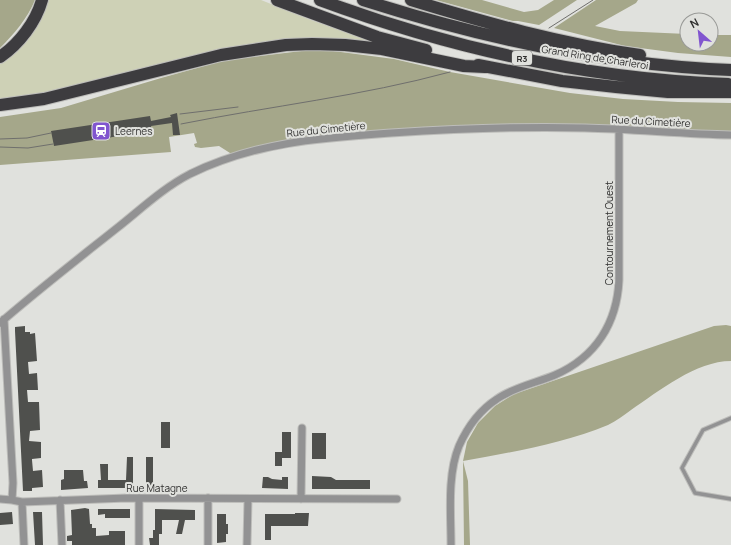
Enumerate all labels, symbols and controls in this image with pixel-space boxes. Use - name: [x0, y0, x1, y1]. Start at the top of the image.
- north arrow: [679, 12, 719, 52]
- text: N: [687, 14, 701, 31]
- street label: Grand Ring de Charleroi: [540, 42, 650, 72]
- road number: R3: [512, 51, 532, 65]
- street label: Rue du Cimetière: [611, 112, 691, 130]
- street label: Rue du Cimetière: [286, 118, 366, 140]
- station icon: Leernes: [90, 120, 112, 142]
- place label: Leernes: [115, 124, 152, 138]
- street label: Contournement Ouest: [602, 181, 616, 285]
- street label: Rue Matagne: [126, 481, 188, 495]

